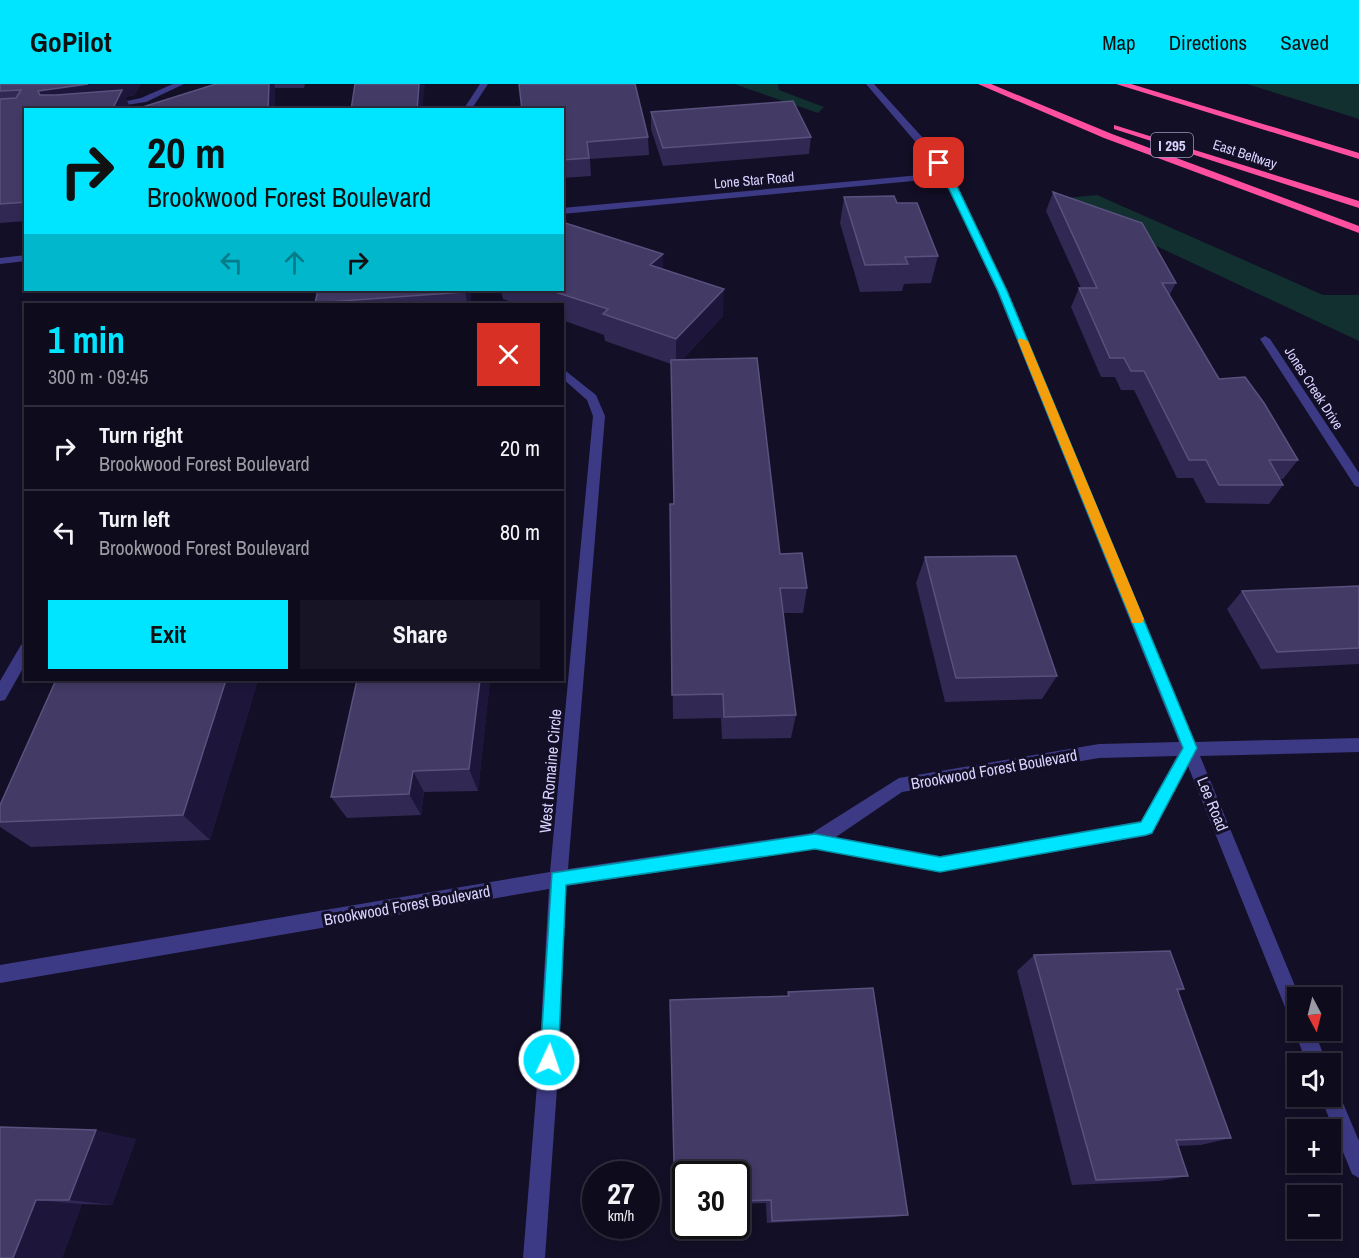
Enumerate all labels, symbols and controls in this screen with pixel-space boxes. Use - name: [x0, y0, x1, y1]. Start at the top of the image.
- text: GoPilot: [30, 23, 112, 61]
- text: Map: [1102, 28, 1136, 57]
- text: Directions: [1169, 28, 1247, 57]
- text: Saved: [1280, 28, 1329, 57]
- text: 20 m: [147, 125, 226, 181]
- icon: right: [48, 132, 126, 210]
- road number: I 295: [1151, 133, 1193, 157]
- street label: East Beltway: [1211, 135, 1280, 173]
- pin: [913, 137, 964, 188]
- icon: arrive: [922, 146, 955, 179]
- street label: Lone Star Road: [713, 168, 795, 192]
- text: Brookwood Forest Boulevard: [147, 179, 431, 215]
- icon: left: [215, 246, 248, 279]
- icon: ahead: [278, 246, 311, 279]
- icon: right: [341, 246, 374, 279]
- text: 1 min: [48, 316, 125, 364]
- button: close: [477, 323, 540, 386]
- street label: Jones Creek Drive: [1281, 343, 1347, 433]
- text: 300 m · 09:45: [48, 363, 148, 390]
- text: Turn right: [99, 420, 183, 450]
- icon: right: [48, 432, 81, 465]
- text: 20 m: [500, 433, 540, 463]
- text: Brookwood Forest Boulevard: [99, 450, 310, 477]
- text: Turn left: [99, 504, 170, 534]
- icon: left: [48, 516, 81, 549]
- text: 80 m: [500, 517, 540, 547]
- text: Brookwood Forest Boulevard: [99, 534, 310, 561]
- button: Exit: [48, 600, 288, 669]
- button: Share: [300, 600, 540, 669]
- street label: West Romaine Circle: [534, 708, 566, 834]
- street label: Brookwood Forest Boulevard: [909, 744, 1079, 794]
- street label: Lee Road: [1192, 773, 1234, 835]
- street label: Brookwood Forest Boulevard: [322, 880, 492, 930]
- north arrow: [1287, 987, 1341, 1041]
- map controls: [1287, 987, 1341, 1239]
- position arrow: [517, 1028, 581, 1092]
- button: sound: [1287, 1053, 1341, 1107]
- button: +: [1287, 1119, 1341, 1173]
- speed limit sign: 30: [672, 1161, 750, 1239]
- text: 27: [607, 1173, 635, 1213]
- button: −: [1287, 1185, 1341, 1239]
- text: km/h: [608, 1205, 634, 1226]

